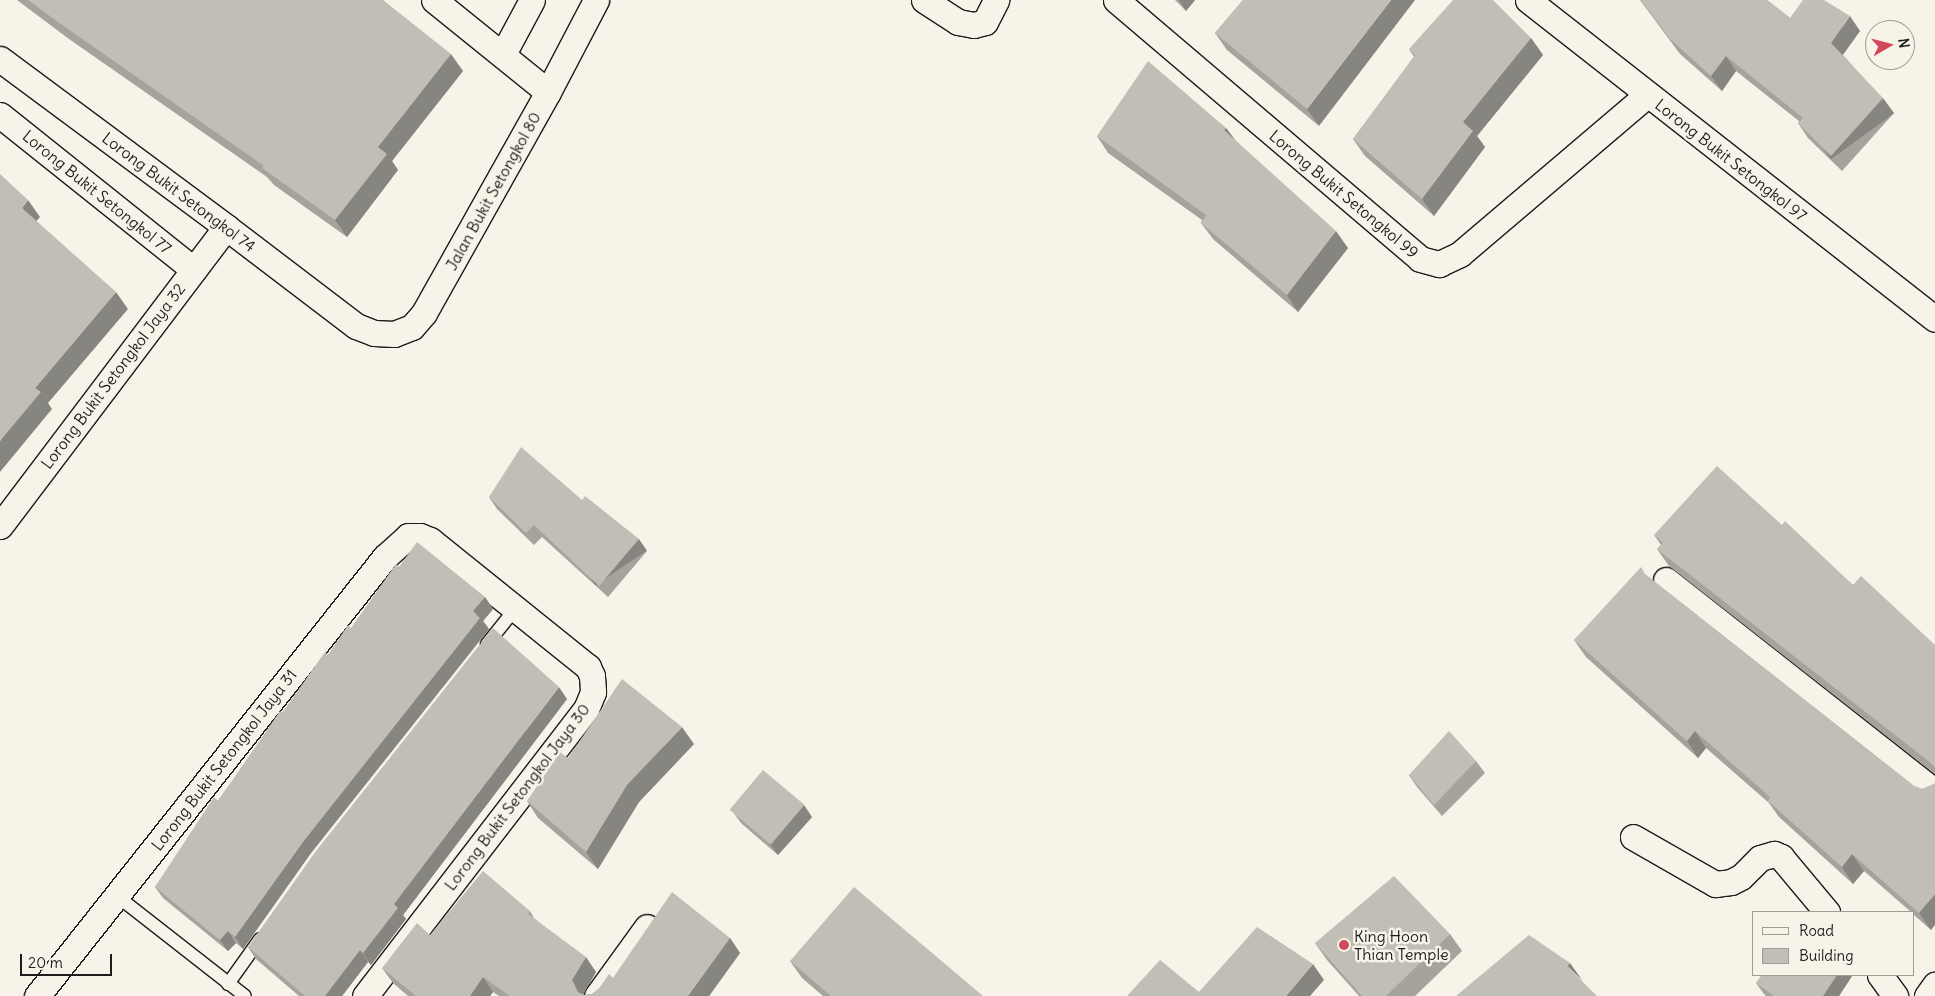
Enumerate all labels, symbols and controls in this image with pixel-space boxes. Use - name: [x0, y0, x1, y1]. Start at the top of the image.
- north arrow: [1865, 20, 1915, 70]
- text: N: [1894, 37, 1913, 49]
- street label: Lorong Bukit Setongkol 97: [1651, 95, 1811, 225]
- street label: Jalan Bukit Setongkol 80: [441, 108, 545, 274]
- street label: Lorong Bukit Setongkol 77: [19, 126, 175, 258]
- street label: Lorong Bukit Setongkol 99: [1266, 126, 1422, 262]
- street label: Lorong Bukit Setongkol 74: [99, 128, 259, 256]
- street label: Lorong Bukit Setongkol Jaya 32: [37, 279, 189, 473]
- street label: Lorong Bukit Setongkol Jaya 31: [147, 666, 301, 854]
- street label: Lorong Bukit Setongkol Jaya 30: [440, 700, 594, 894]
- legend: [1752, 911, 1915, 976]
- text: Road: [1799, 921, 1834, 940]
- place label: King Hoon Thian Temple: [1354, 926, 1449, 964]
- marker: King Hoon Thian Temple: [1338, 939, 1350, 951]
- scale bar: [22, 944, 115, 976]
- text: Building: [1799, 946, 1854, 965]
- text: 20 m: [28, 953, 63, 972]

